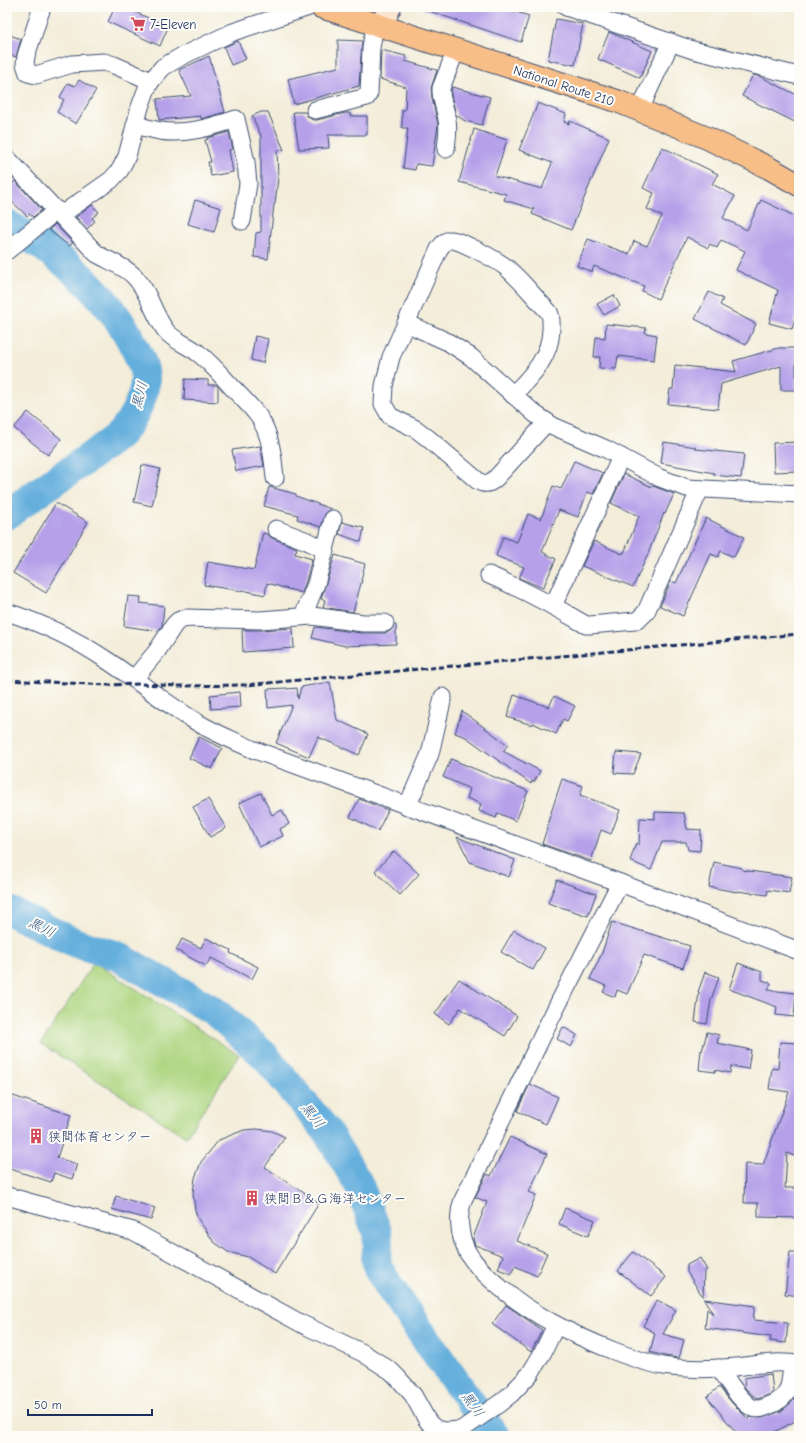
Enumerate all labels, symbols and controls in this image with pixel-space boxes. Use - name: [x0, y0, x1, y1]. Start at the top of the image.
- supermarket icon: 7-Eleven: [129, 15, 147, 33]
- place label: 7-Eleven: [150, 17, 196, 32]
- street label: National Route 210: [512, 62, 616, 109]
- water label: 黒川: [128, 379, 151, 411]
- water label: 黒川: [25, 914, 58, 941]
- water label: 黒川: [297, 1099, 328, 1132]
- building icon: 狭間体育センター: [27, 1127, 45, 1145]
- place label: 狭間体育センター: [48, 1129, 151, 1144]
- building icon: 狭間Ｂ＆Ｇ海洋センター: [243, 1189, 261, 1207]
- place label: 狭間Ｂ＆Ｇ海洋センター: [264, 1191, 406, 1206]
- water label: 黒川: [458, 1388, 488, 1421]
- scale bar: [28, 1391, 152, 1417]
- text: 50 m: [34, 1398, 62, 1412]

